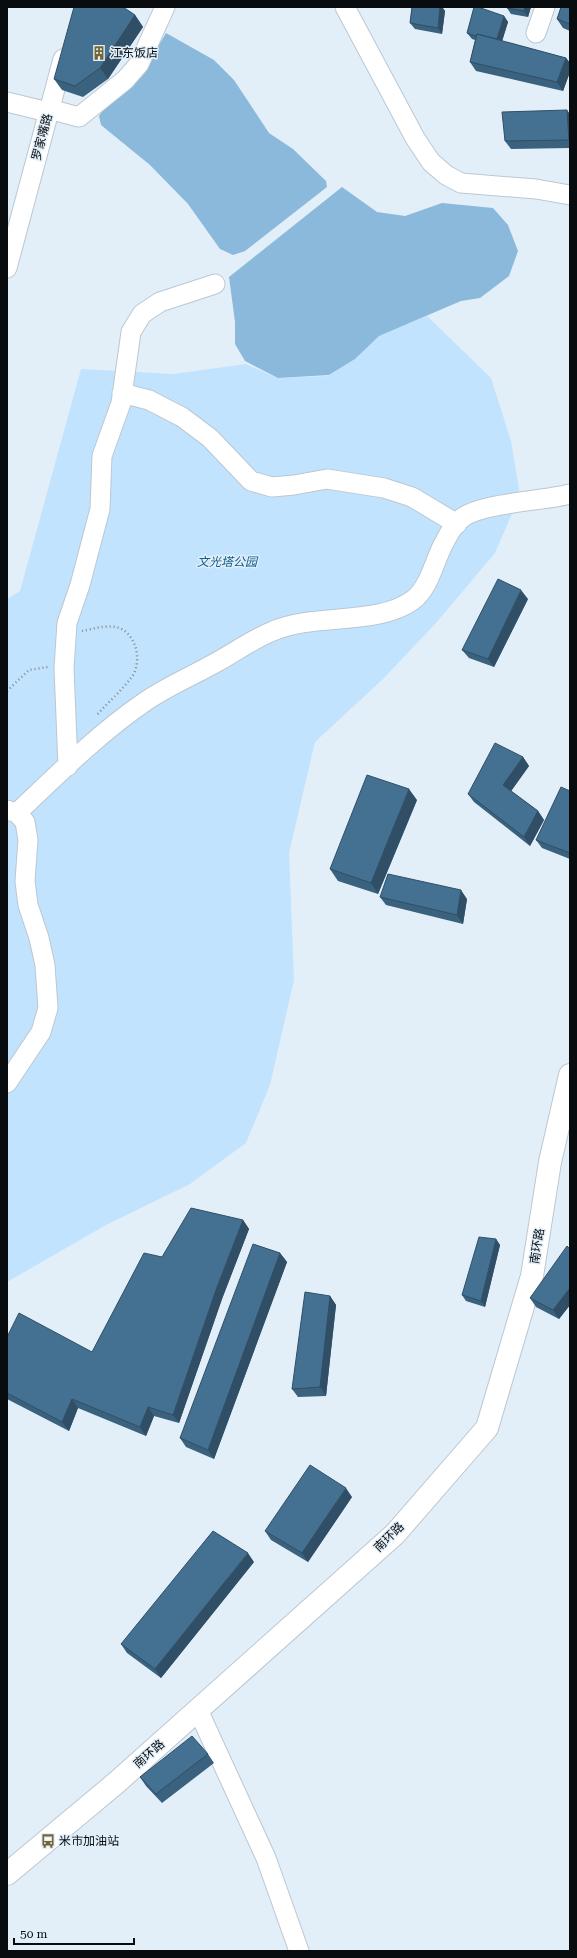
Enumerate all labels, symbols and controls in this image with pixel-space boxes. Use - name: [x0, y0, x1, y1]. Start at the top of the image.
- building icon: 江东饭店: [91, 45, 107, 61]
- place label: 江东饭店: [110, 46, 158, 60]
- street label: 罗家嘴路: [29, 112, 55, 162]
- park label: 文光塔公园: [197, 555, 259, 569]
- street label: 南环路: [527, 1227, 547, 1265]
- street label: 南环路: [371, 1519, 407, 1555]
- street label: 南环路: [131, 1737, 167, 1771]
- bus stop icon: 米市加油站: [40, 1833, 56, 1849]
- place label: 米市加油站: [59, 1834, 119, 1848]
- scale bar: [14, 1920, 134, 1946]
- text: 50 m: [20, 1927, 47, 1941]

